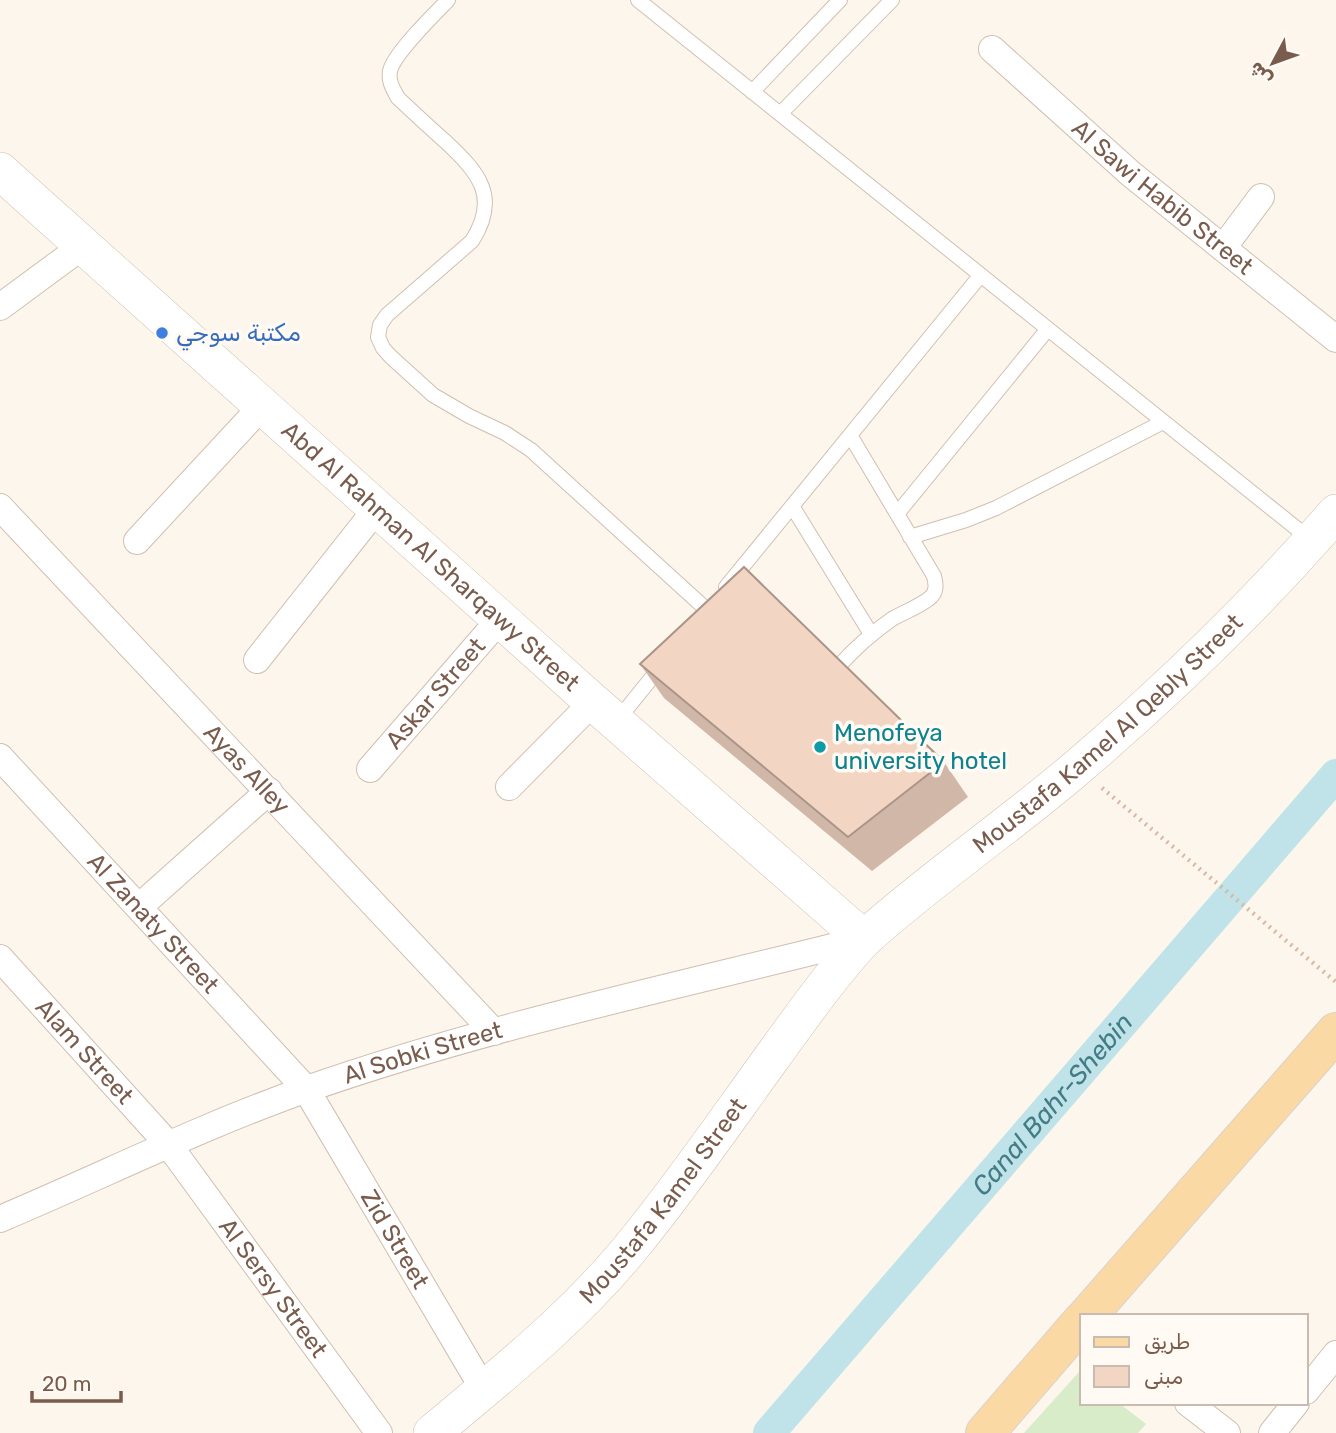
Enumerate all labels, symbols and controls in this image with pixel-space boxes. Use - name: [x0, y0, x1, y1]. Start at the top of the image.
- north arrow: [1238, 28, 1308, 98]
- text: ش: [1244, 57, 1277, 90]
- street label: Al Sawi Habib Street: [1066, 114, 1259, 281]
- place label: مكتبة سوجي: [176, 319, 301, 351]
- marker: مكتبة سوجي: [154, 325, 170, 341]
- street label: Abd Al Rahman Al Sharqawy Street: [276, 416, 585, 697]
- street label: Moustafa Kamel Al Qebly Street: [967, 608, 1248, 859]
- street label: Askar Street: [380, 632, 491, 755]
- street label: Ayas Alley: [198, 718, 296, 820]
- place label: Menofeya university hotel: [834, 719, 1007, 775]
- marker: Menofeya university hotel: [812, 739, 828, 755]
- street label: Al Zanaty Street: [82, 847, 225, 999]
- street label: Alam Street: [30, 993, 139, 1110]
- water label: Canal Bahr-Shebin: [965, 1007, 1139, 1202]
- street label: Al Sobki Street: [340, 1016, 505, 1090]
- street label: Moustafa Kamel Street: [574, 1093, 752, 1309]
- street label: Zid Street: [355, 1185, 435, 1294]
- street label: Al Sersy Street: [213, 1213, 333, 1363]
- legend: [1080, 1314, 1308, 1405]
- text: طريق: [1144, 1329, 1190, 1354]
- scale bar: [32, 1360, 121, 1404]
- text: مبنى: [1144, 1364, 1183, 1389]
- text: 20 m: [42, 1371, 91, 1396]

